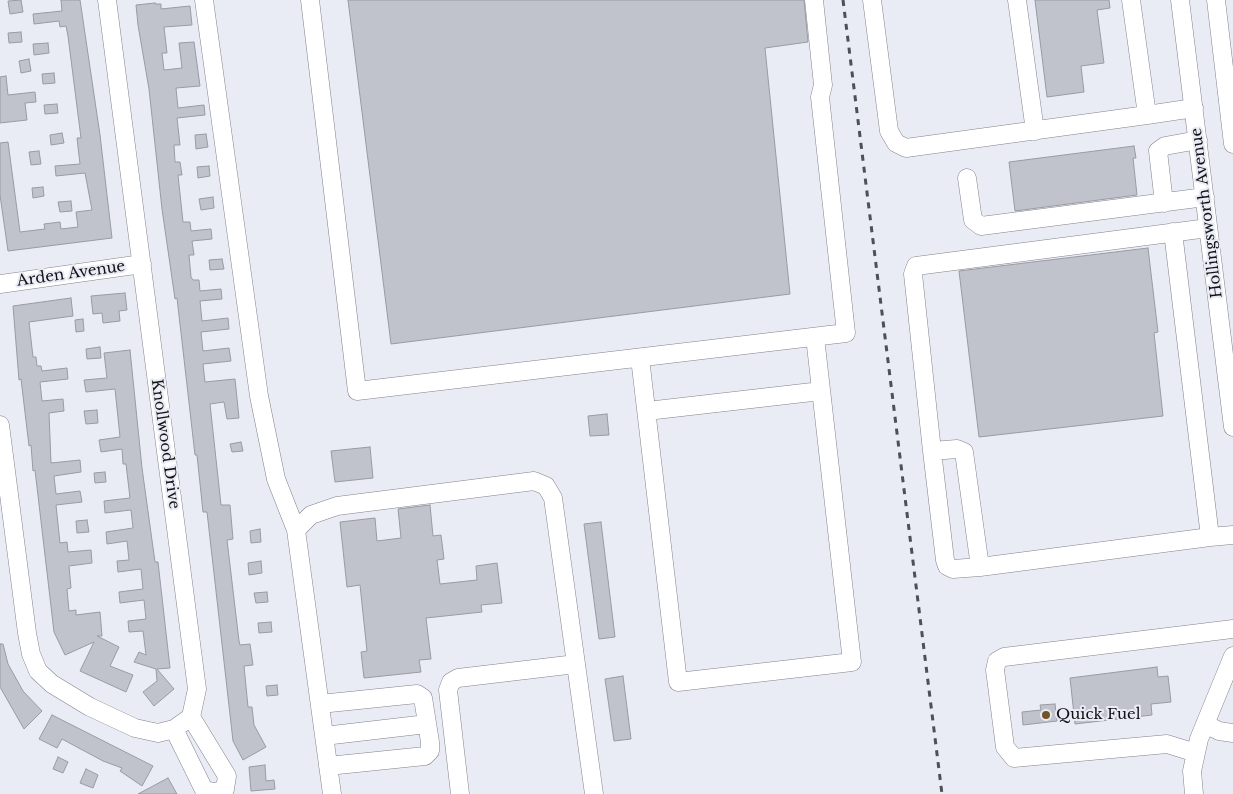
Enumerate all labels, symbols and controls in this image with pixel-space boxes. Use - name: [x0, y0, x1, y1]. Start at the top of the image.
- street label: Hollingsworth Avenue: [1188, 127, 1226, 299]
- street label: Arden Avenue: [16, 257, 126, 291]
- street label: Knollwood Drive: [147, 378, 183, 510]
- place label: Quick Fuel: [1056, 706, 1141, 724]
- marker: Quick Fuel: [1040, 709, 1052, 721]

